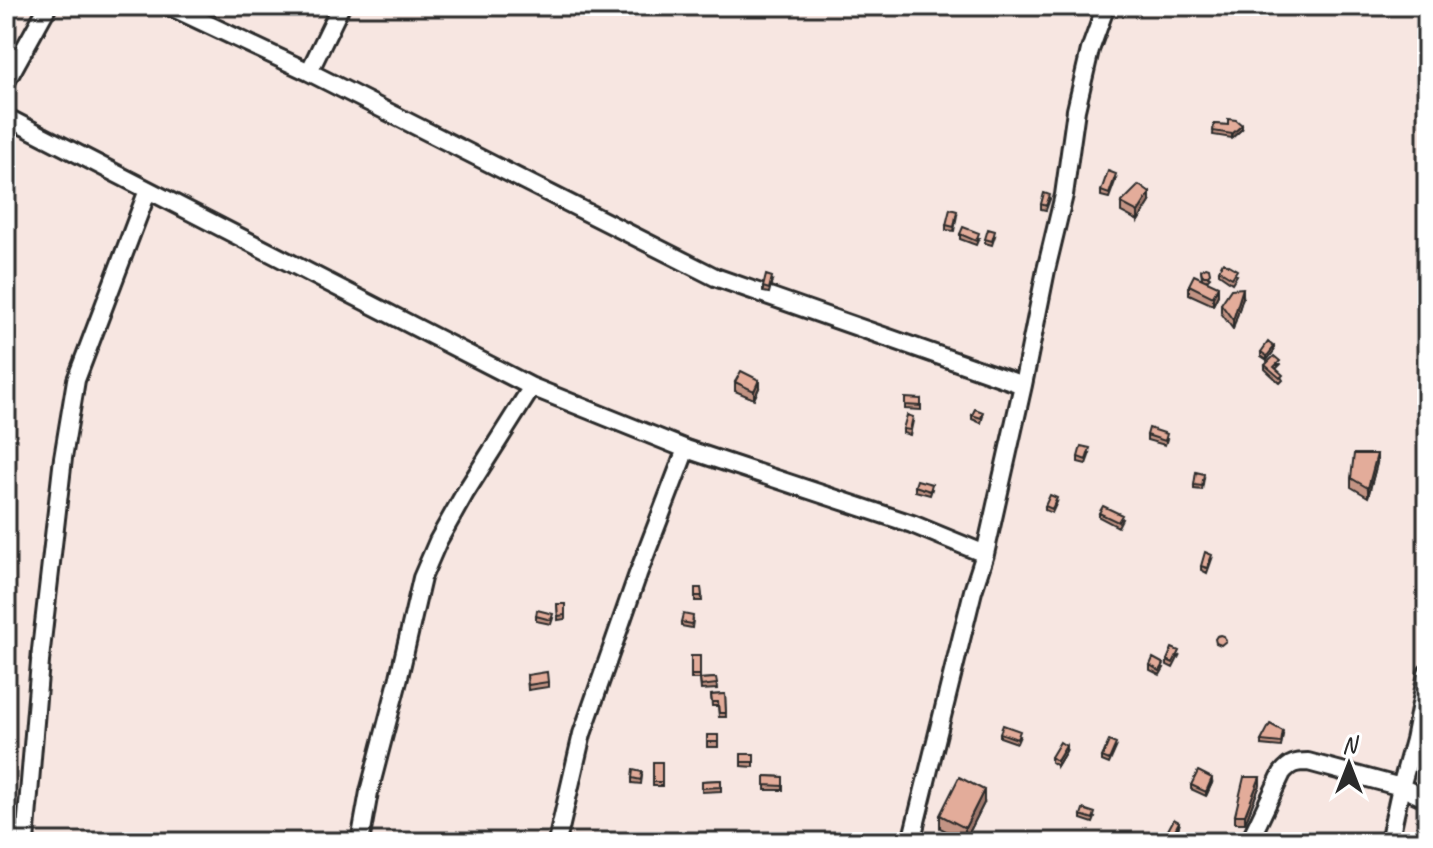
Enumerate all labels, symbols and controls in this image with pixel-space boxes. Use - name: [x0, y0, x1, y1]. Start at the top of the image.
- north arrow: [1309, 724, 1389, 804]
- text: N: [1342, 731, 1359, 759]

